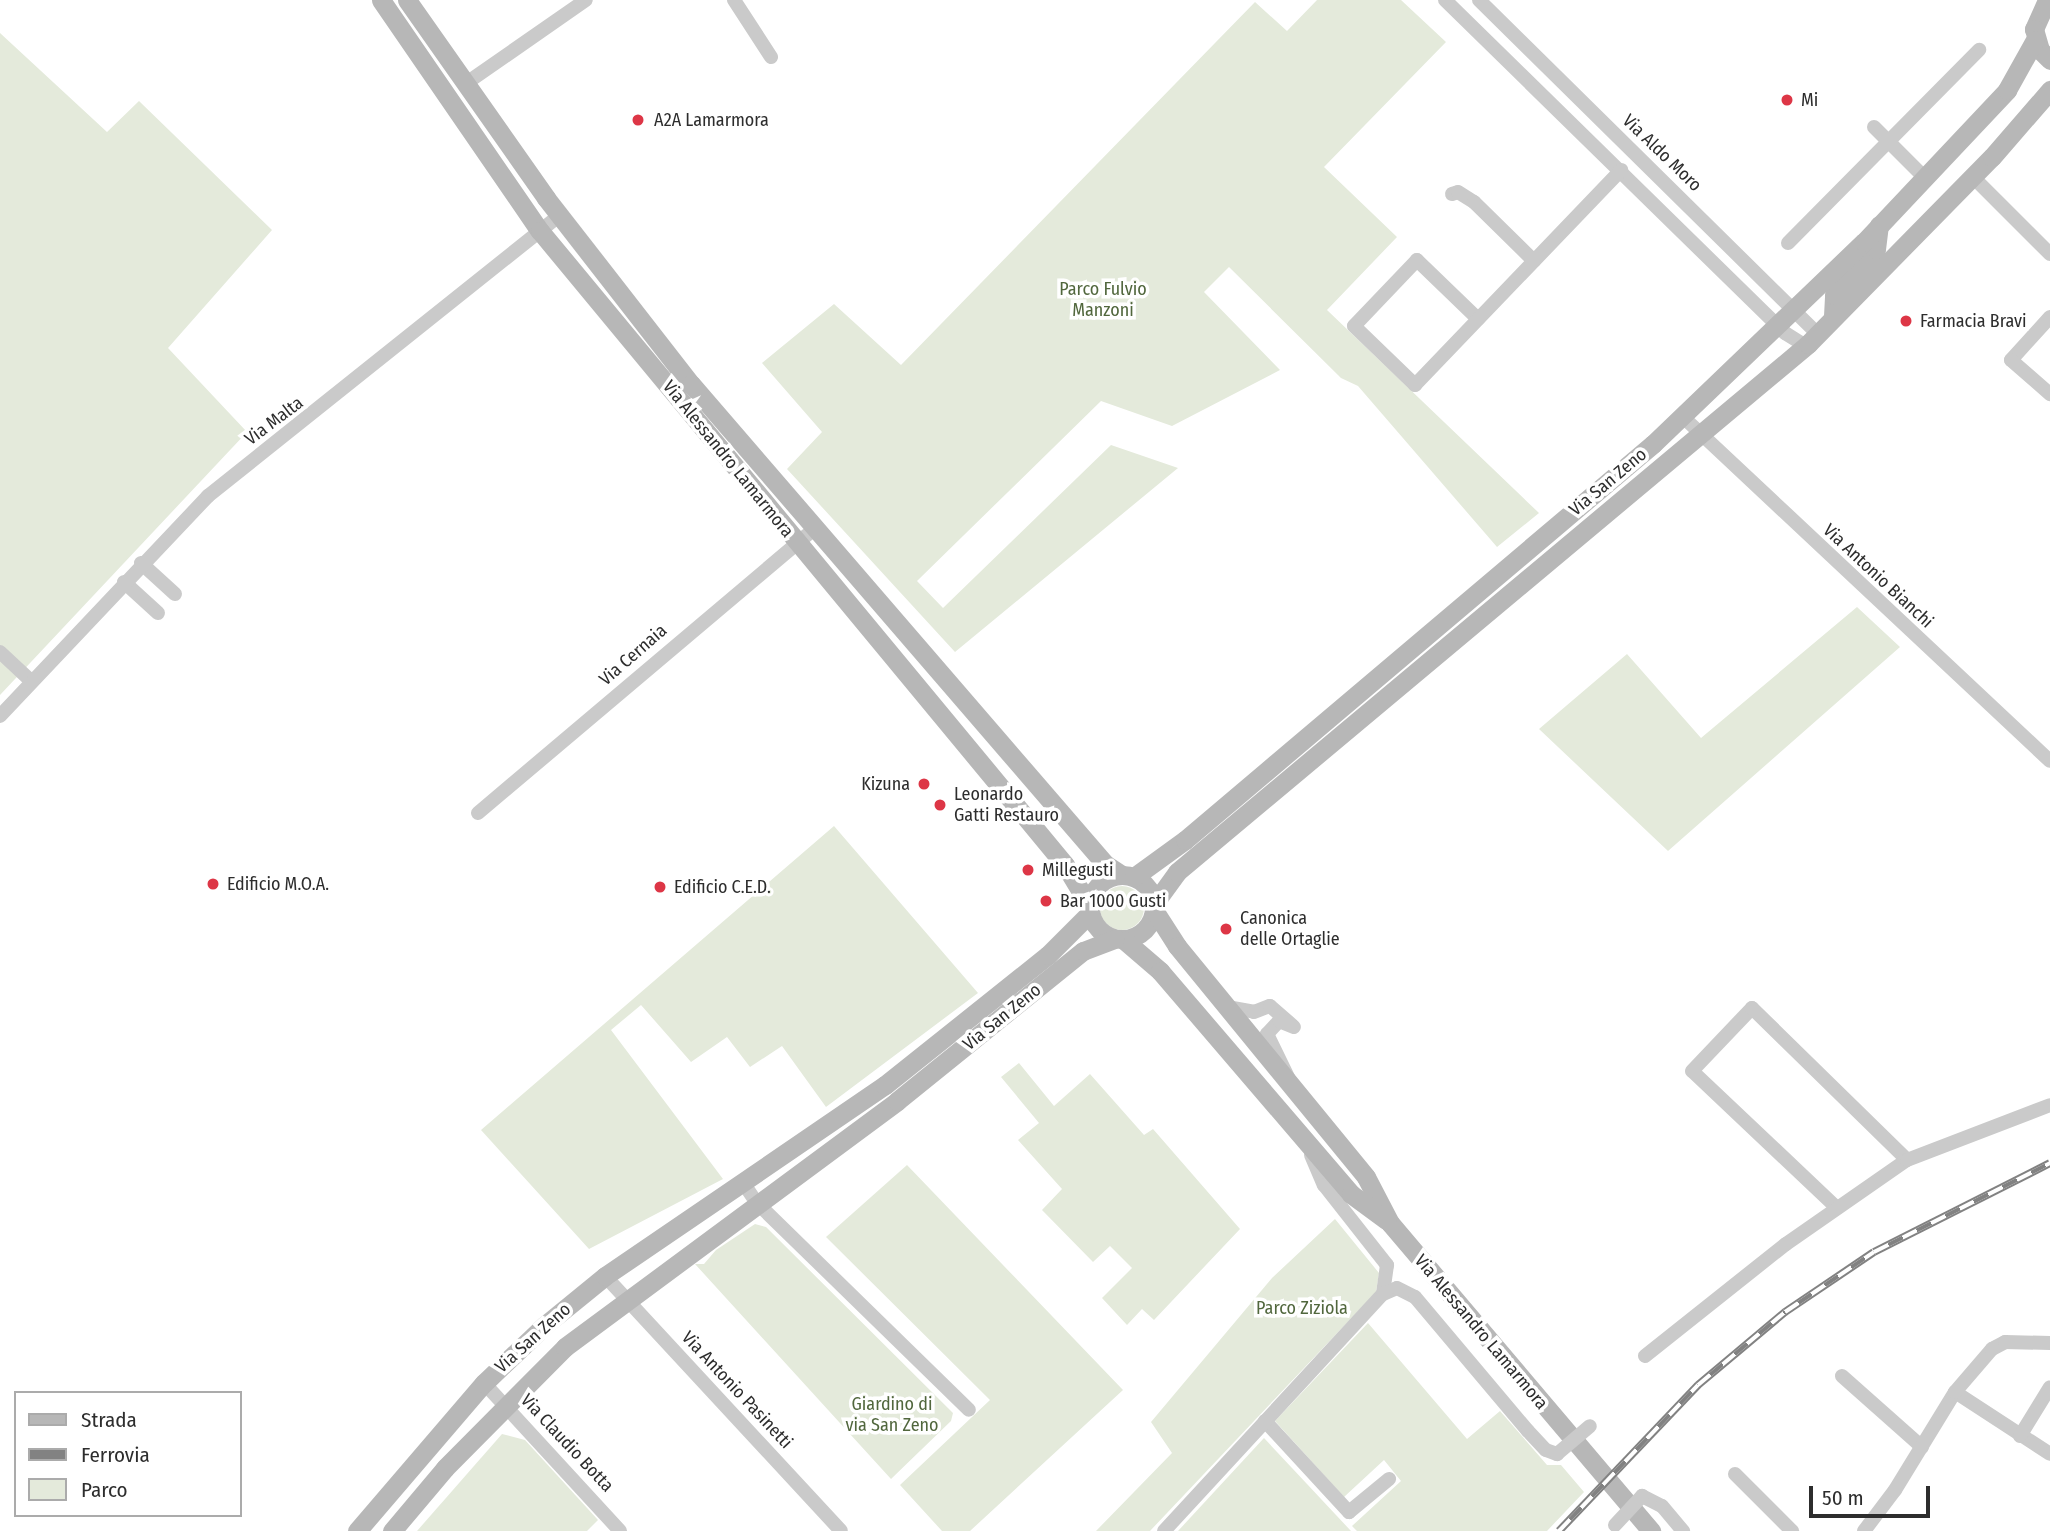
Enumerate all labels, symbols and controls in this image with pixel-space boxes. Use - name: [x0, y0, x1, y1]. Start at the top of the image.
- place label: Mi: [1801, 89, 1818, 111]
- marker: Mi: [1779, 92, 1795, 108]
- place label: A2A Lamarmora: [654, 109, 769, 131]
- marker: A2A Lamarmora: [628, 110, 648, 130]
- street label: Via Aldo Moro: [1618, 110, 1706, 196]
- park label: Parco Fulvio Manzoni: [1059, 279, 1147, 322]
- place label: Farmacia Bravi: [1920, 310, 2027, 332]
- marker: Farmacia Bravi: [1898, 313, 1914, 329]
- street label: Via Alessandro Lamarmora: [658, 376, 798, 542]
- street label: Via Malta: [241, 392, 307, 450]
- street label: Via San Zeno: [1565, 443, 1651, 521]
- street label: Via Antonio Bianchi: [1818, 519, 1938, 633]
- street label: Via Cernaia: [595, 620, 671, 690]
- place label: Kizuna: [861, 773, 910, 795]
- marker: Kizuna: [916, 776, 932, 792]
- place label: Leonardo Gatti Restauro: [954, 784, 1059, 826]
- marker: Leonardo Gatti Restauro: [932, 797, 948, 813]
- place label: Millegusti: [1042, 859, 1113, 881]
- marker: Millegusti: [1020, 862, 1036, 878]
- place label: Edificio M.O.A.: [227, 873, 329, 895]
- marker: Edificio M.O.A.: [205, 876, 221, 892]
- place label: Edificio C.E.D.: [674, 876, 771, 898]
- marker: Edificio C.E.D.: [652, 879, 668, 895]
- place label: Bar 1000 Gusti: [1060, 890, 1166, 912]
- marker: Bar 1000 Gusti: [1038, 893, 1054, 909]
- place label: Canonica delle Ortaglie: [1240, 908, 1340, 950]
- marker: Canonica delle Ortaglie: [1218, 921, 1234, 937]
- street label: Via San Zeno: [959, 979, 1045, 1055]
- street label: Via Alessandro Lamarmora: [1410, 1250, 1552, 1414]
- park label: Parco Ziziola: [1256, 1297, 1348, 1319]
- street label: Via San Zeno: [491, 1298, 575, 1378]
- street label: Via Antonio Pasinetti: [677, 1327, 797, 1453]
- street label: Via Claudio Botta: [516, 1389, 618, 1497]
- legend: [14, 1391, 242, 1517]
- park label: Giardino di via San Zeno: [845, 1394, 939, 1436]
- text: Strada: [81, 1407, 137, 1433]
- text: Ferrovia: [81, 1442, 150, 1468]
- scale bar: [1812, 1472, 1933, 1516]
- text: Parco: [81, 1477, 128, 1503]
- text: 50 m: [1822, 1485, 1864, 1511]

